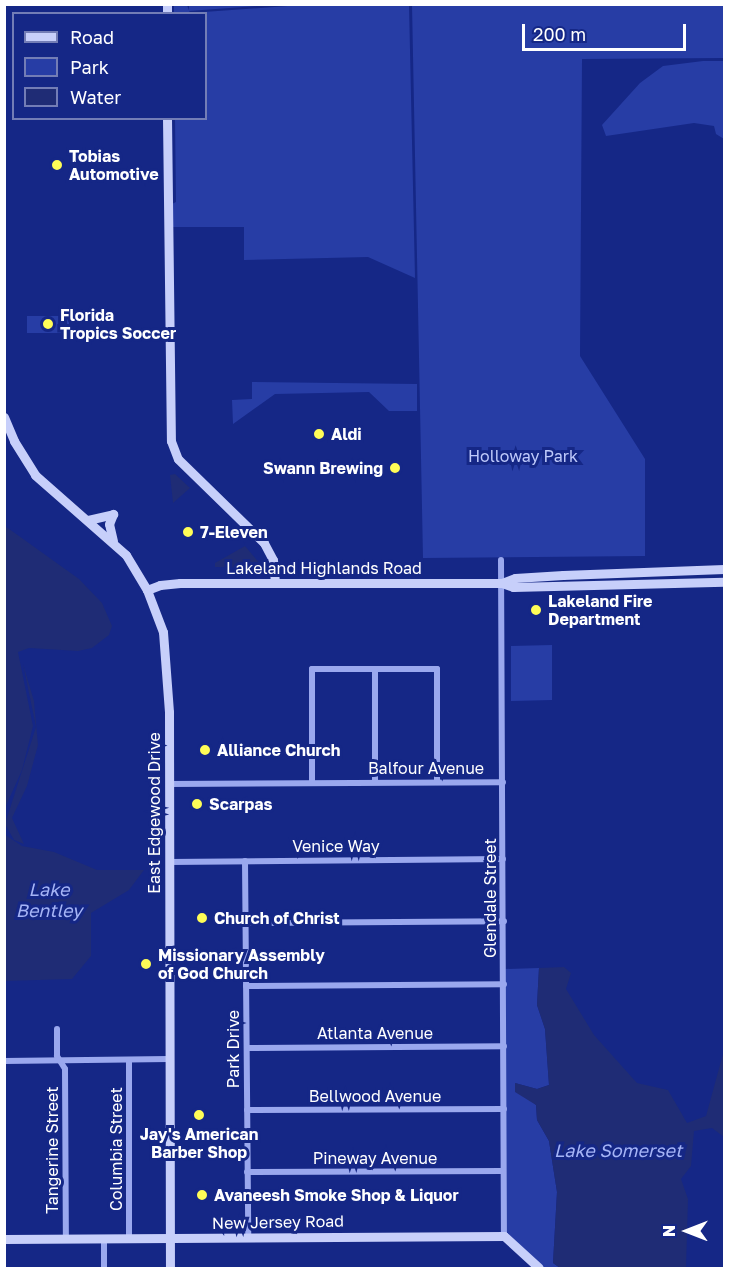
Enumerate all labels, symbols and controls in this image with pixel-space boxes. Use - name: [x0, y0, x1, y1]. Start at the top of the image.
- legend: [12, 12, 207, 120]
- scale bar: [525, 12, 688, 50]
- text: 200 m: [533, 23, 586, 45]
- text: Road: [70, 26, 114, 48]
- text: Park: [70, 56, 109, 78]
- text: Water: [70, 86, 121, 108]
- place label: Tobias Automotive: [69, 146, 159, 184]
- marker: Tobias Automotive: [50, 158, 64, 172]
- place label: Florida Tropics Soccer: [60, 305, 176, 343]
- marker: Florida Tropics Soccer: [41, 317, 55, 331]
- place label: Aldi: [331, 424, 362, 444]
- marker: Aldi: [312, 427, 326, 441]
- park label: Holloway Park: [468, 446, 578, 466]
- place label: Swann Brewing: [263, 458, 383, 478]
- marker: Swann Brewing: [388, 461, 402, 475]
- place label: 7-Eleven: [200, 522, 268, 542]
- marker: 7-Eleven: [181, 525, 195, 539]
- street label: Lakeland Highlands Road: [226, 558, 422, 578]
- place label: Lakeland Fire Department: [548, 591, 652, 629]
- marker: Lakeland Fire Department: [529, 603, 543, 617]
- street label: East Edgewood Drive: [144, 732, 164, 894]
- place label: Alliance Church: [217, 740, 340, 760]
- marker: Alliance Church: [198, 743, 212, 757]
- street label: Balfour Avenue: [368, 758, 484, 778]
- place label: Scarpas: [209, 794, 273, 814]
- marker: Scarpas: [190, 797, 204, 811]
- street label: Venice Way: [292, 836, 380, 856]
- street label: Glendale Street: [480, 838, 500, 958]
- water label: Lake Bentley: [16, 879, 82, 922]
- place label: Church of Christ: [214, 908, 340, 928]
- marker: Church of Christ: [195, 911, 209, 925]
- place label: Missionary Assembly of God Church: [158, 945, 325, 983]
- marker: Missionary Assembly of God Church: [139, 957, 153, 971]
- street label: Park Drive: [223, 1010, 243, 1088]
- street label: Atlanta Avenue: [317, 1023, 433, 1043]
- street label: Tangerine Street: [42, 1086, 62, 1214]
- street label: Bellwood Avenue: [309, 1086, 441, 1106]
- street label: Columbia Street: [106, 1087, 126, 1211]
- marker: Jay's American Barber Shop: [192, 1108, 206, 1122]
- place label: Jay's American Barber Shop: [140, 1124, 258, 1162]
- water label: Lake Somerset: [554, 1139, 682, 1161]
- street label: Pineway Avenue: [313, 1148, 437, 1168]
- place label: Avaneesh Smoke Shop & Liquor: [214, 1185, 459, 1205]
- marker: Avaneesh Smoke Shop & Liquor: [195, 1188, 209, 1202]
- north arrow: [657, 1201, 717, 1261]
- street label: New Jersey Road: [212, 1211, 344, 1233]
- text: N: [659, 1225, 679, 1237]

